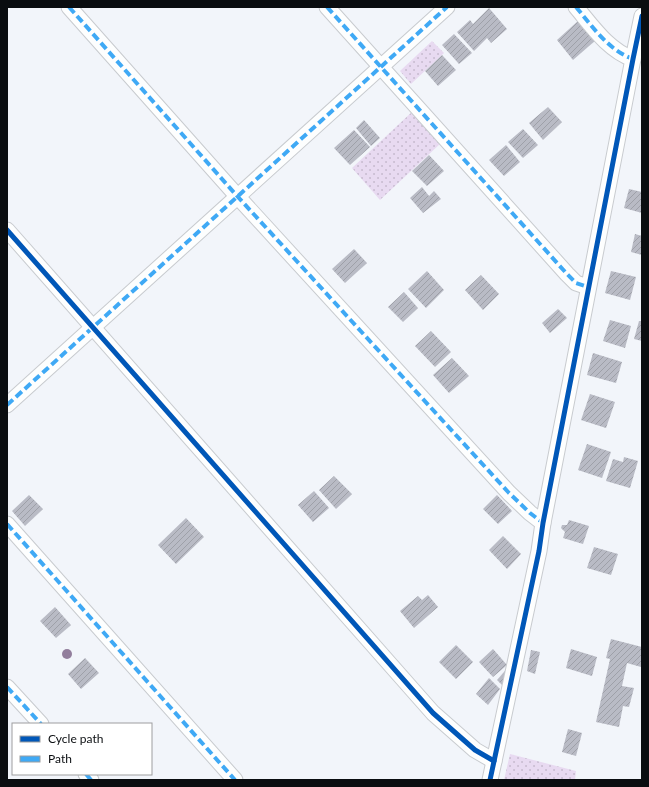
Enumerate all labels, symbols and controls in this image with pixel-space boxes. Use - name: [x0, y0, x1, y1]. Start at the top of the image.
- legend: [12, 723, 152, 775]
- text: Cycle path: [48, 731, 103, 746]
- text: Path: [48, 751, 72, 766]

